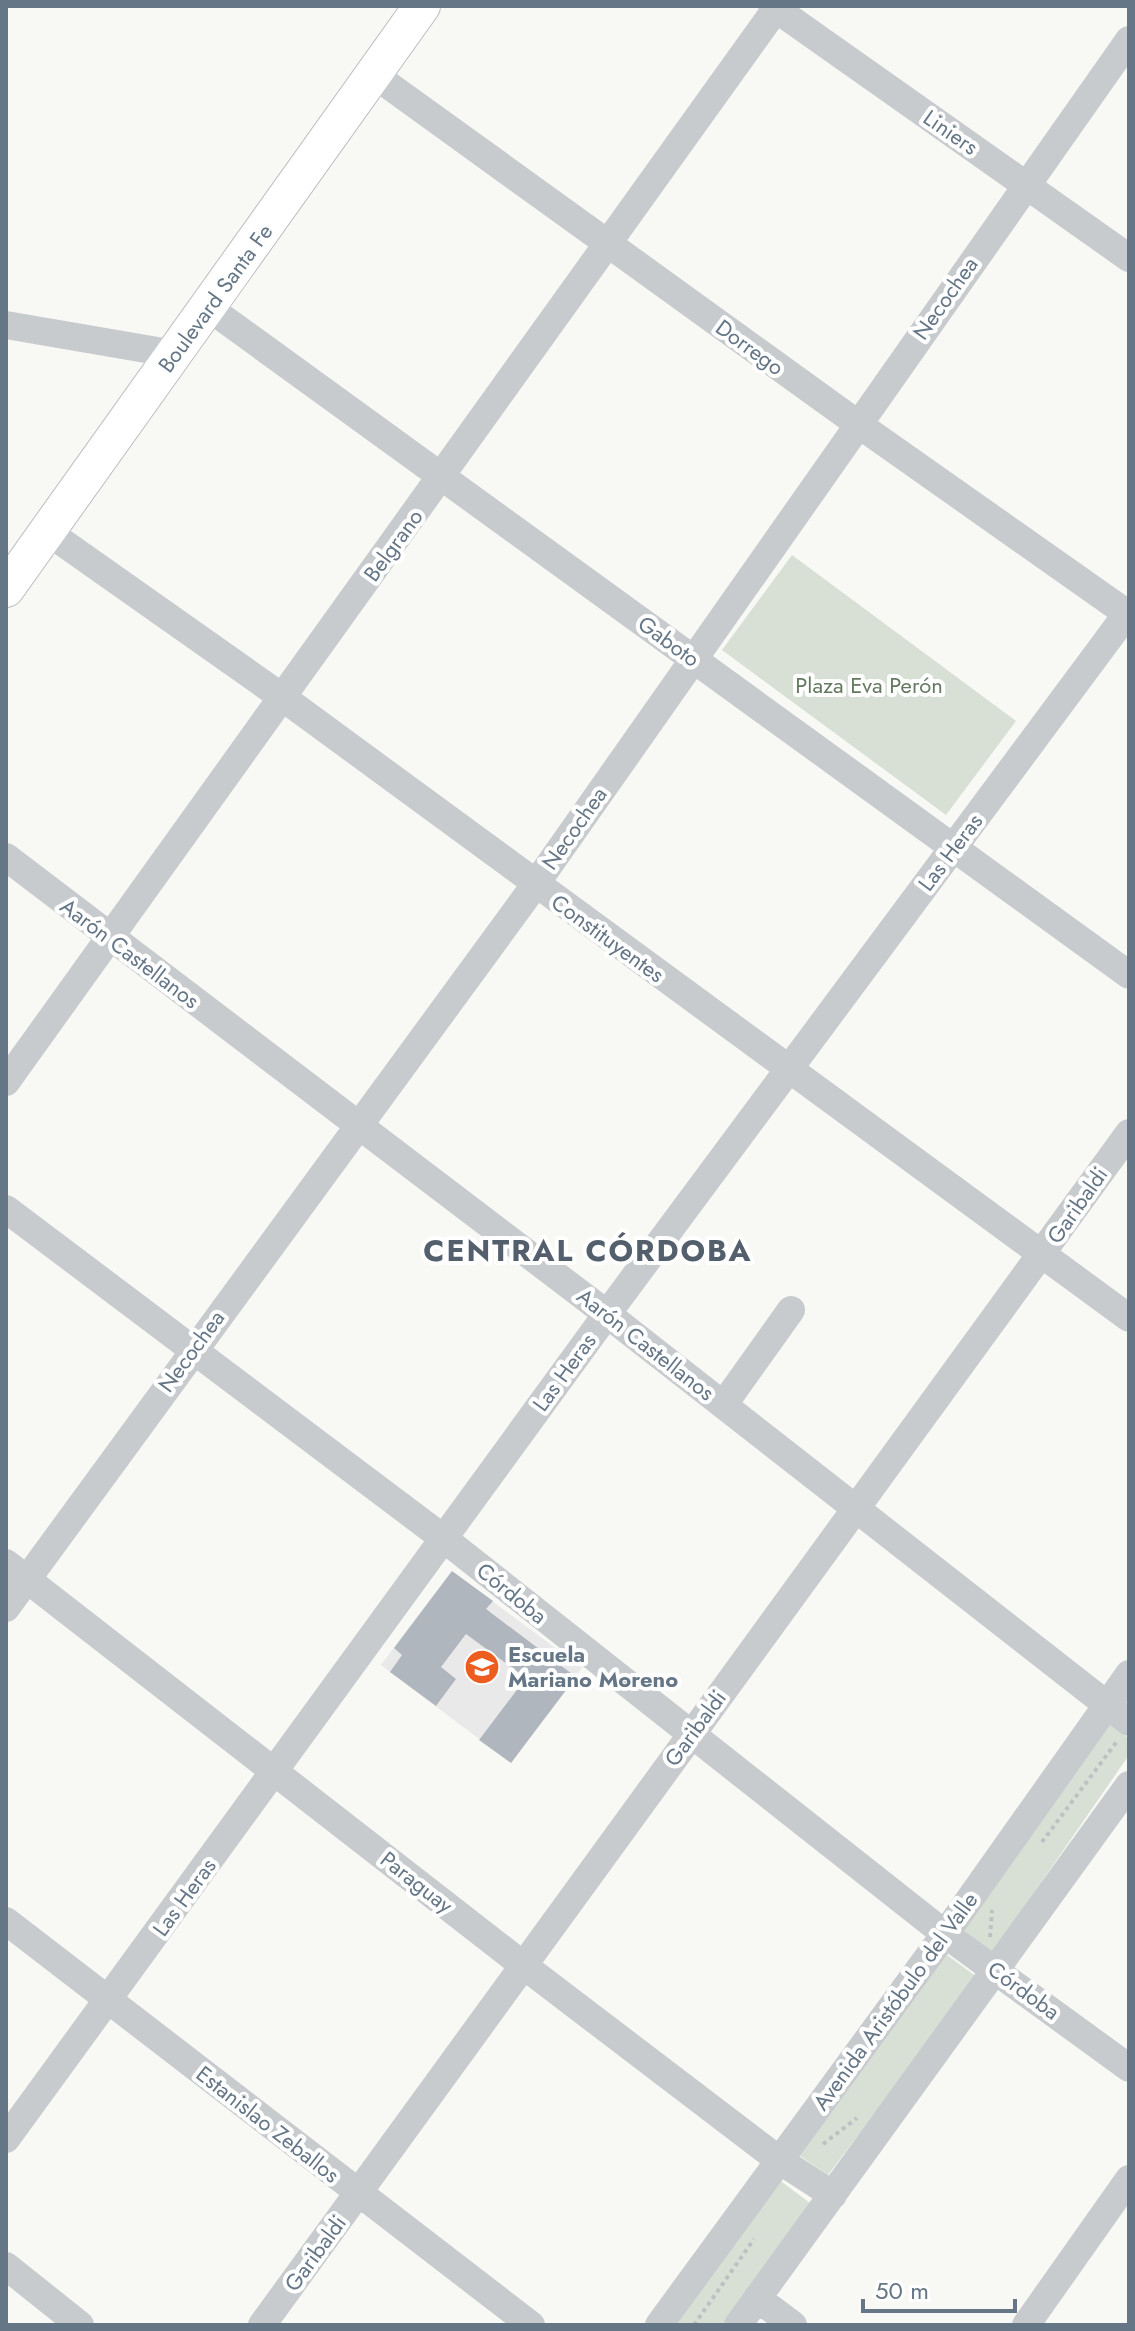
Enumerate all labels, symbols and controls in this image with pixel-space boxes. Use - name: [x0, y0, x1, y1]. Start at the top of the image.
- street label: Liniers: [917, 102, 985, 163]
- street label: Boulevard Santa Fe: [150, 217, 280, 379]
- street label: Necochea: [905, 250, 985, 346]
- street label: Dorrego: [709, 311, 791, 383]
- street label: Belgrano: [356, 502, 430, 588]
- street label: Gaboto: [631, 608, 707, 674]
- park label: Plaza Eva Perón: [795, 669, 943, 701]
- street label: Necochea: [534, 780, 614, 876]
- street label: Las Heras: [910, 806, 990, 898]
- street label: Constituyentes: [545, 886, 671, 990]
- street label: Aarón Castellanos: [54, 890, 206, 1016]
- street label: Garibaldi: [1039, 1160, 1115, 1250]
- district label: CENTRAL CÓRDOBA: [423, 1229, 753, 1272]
- street label: Aarón Castellanos: [570, 1280, 722, 1408]
- street label: Necochea: [150, 1303, 232, 1399]
- street label: Las Heras: [525, 1326, 603, 1418]
- street label: Córdoba: [470, 1555, 554, 1631]
- place label: Escuela Mariano Moreno: [508, 1638, 678, 1695]
- school or university icon: Escuela Mariano Moreno: [463, 1648, 501, 1686]
- street label: Garibaldi: [656, 1683, 734, 1773]
- street label: Paraguay: [374, 1843, 460, 1921]
- street label: Las Heras: [145, 1851, 223, 1943]
- street label: Avenida Aristóbulo del Valle: [805, 1885, 985, 2117]
- street label: Córdoba: [981, 1953, 1067, 2027]
- street label: Estanislao Zeballos: [190, 2058, 347, 2190]
- street label: Garibaldi: [276, 2208, 354, 2298]
- scale bar: [863, 2263, 1015, 2313]
- text: 50 m: [875, 2273, 929, 2308]

